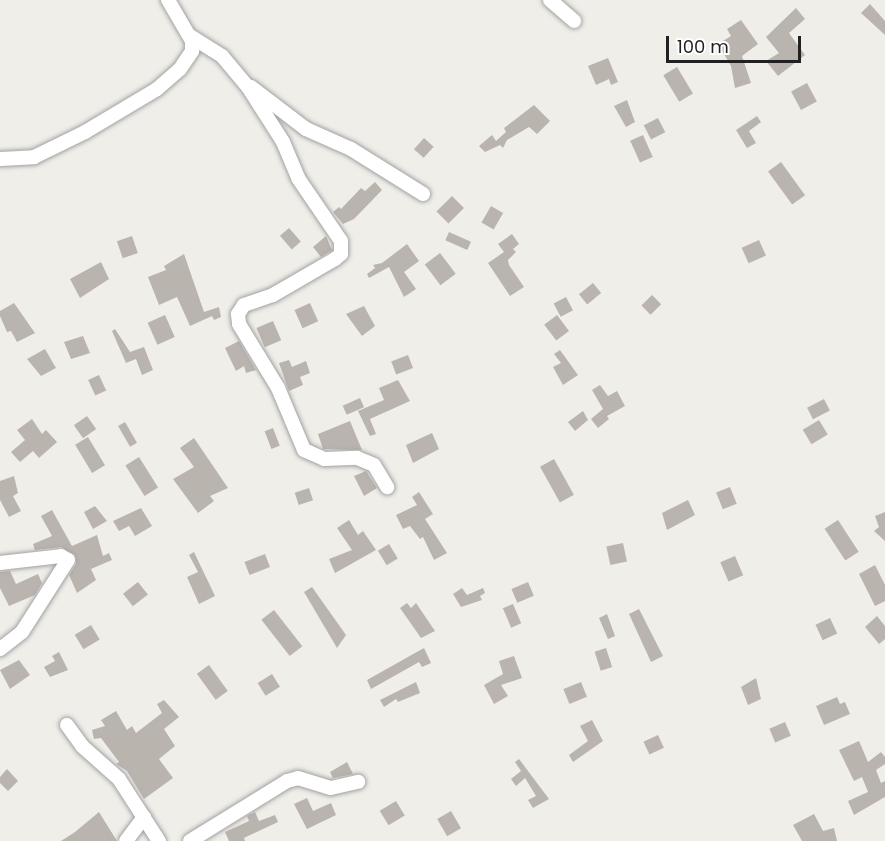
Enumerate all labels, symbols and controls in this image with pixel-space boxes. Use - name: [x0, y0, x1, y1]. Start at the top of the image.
- scale bar: [669, 24, 804, 62]
- text: 100 m: [677, 34, 729, 59]

